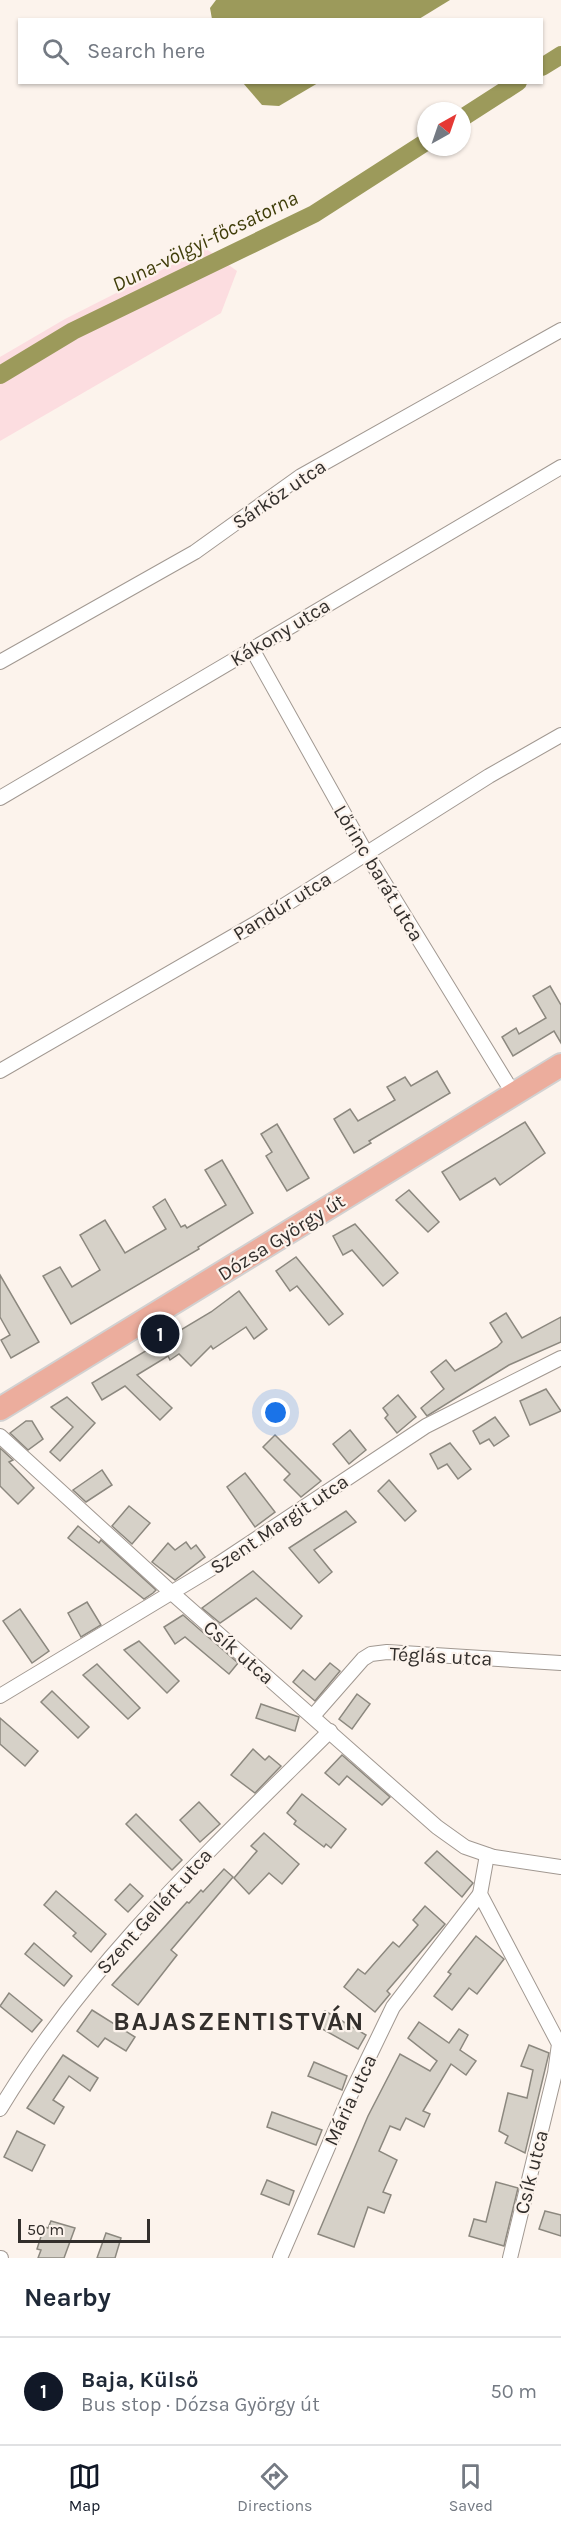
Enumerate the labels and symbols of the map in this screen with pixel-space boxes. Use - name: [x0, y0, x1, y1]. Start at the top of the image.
- north arrow: [417, 102, 471, 156]
- water label: Duna-völgyi-főcsatorna: [108, 186, 302, 296]
- street label: Sárköz utca: [228, 455, 330, 534]
- street label: Kákony utca: [226, 594, 334, 671]
- street label: Lőrinc barát utca: [329, 801, 428, 946]
- street label: Pandúr utca: [229, 867, 335, 946]
- street label: Dózsa György út: [214, 1189, 349, 1286]
- pin: 1: [140, 1312, 180, 1356]
- your location: [261, 1398, 290, 1427]
- street label: Szent Margit utca: [206, 1470, 353, 1579]
- street label: Csík utca: [199, 1616, 279, 1689]
- street label: Téglás utca: [389, 1642, 493, 1671]
- street label: Szent Gellért utca: [92, 1844, 217, 1979]
- district label: BAJASZENTISTVÁN: [113, 2005, 365, 2037]
- street label: Mária utca: [319, 2051, 382, 2149]
- street label: Csík utca: [510, 2128, 553, 2216]
- scale bar: [18, 2216, 150, 2244]

